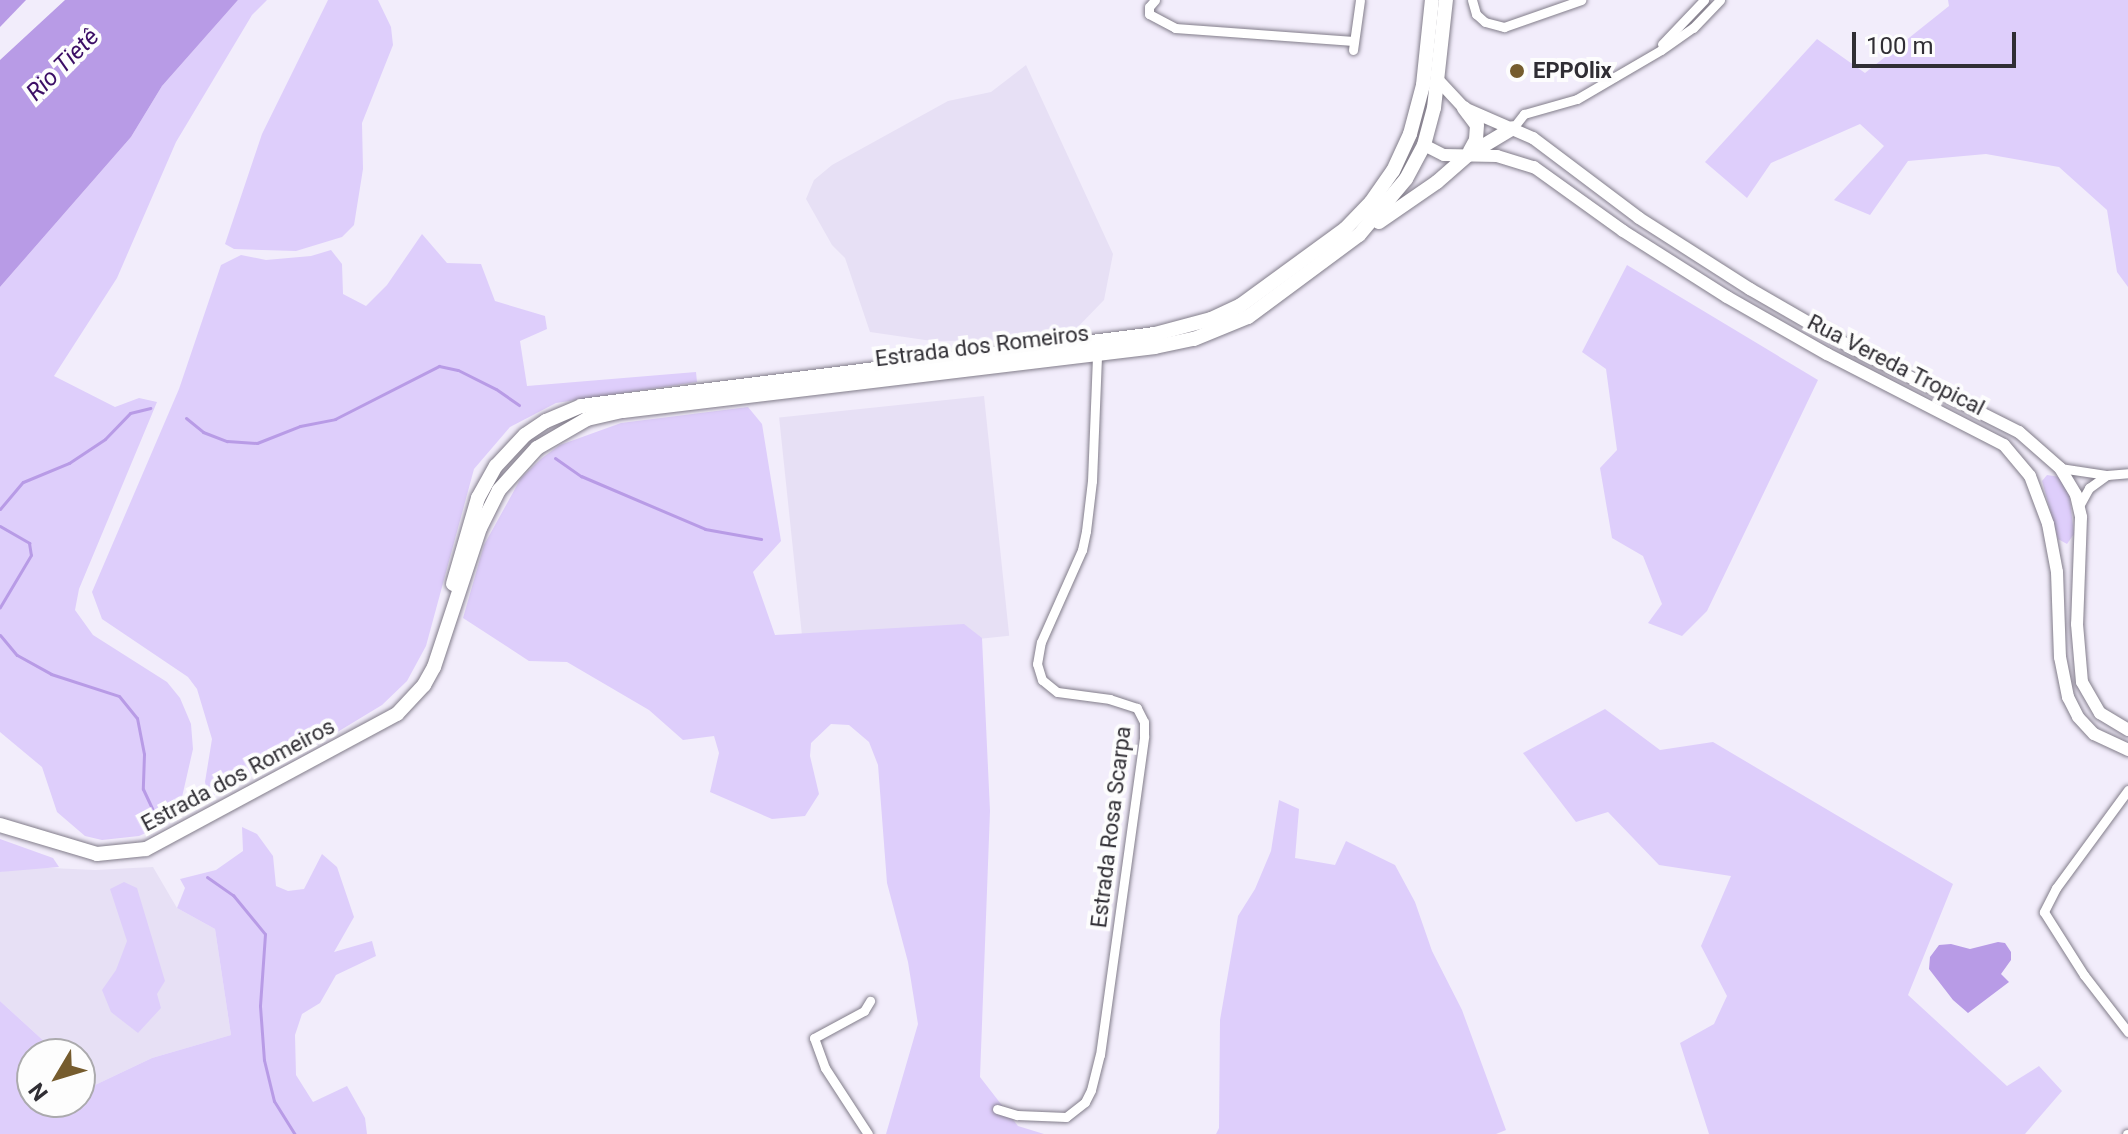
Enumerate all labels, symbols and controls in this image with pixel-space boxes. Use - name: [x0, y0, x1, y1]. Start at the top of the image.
- scale bar: [1856, 16, 2020, 66]
- water label: Rio Tietê: [21, 23, 105, 107]
- text: 100 m: [1866, 32, 1933, 60]
- place label: EPPOlix: [1533, 58, 1612, 84]
- marker: EPPOlix: [1508, 62, 1526, 80]
- street label: Rua Vereda Tropical: [1803, 309, 1989, 421]
- street label: Estrada dos Romeiros: [874, 320, 1090, 372]
- street label: Estrada dos Romeiros: [137, 713, 339, 837]
- street label: Estrada Rosa Scarpa: [1086, 725, 1136, 929]
- north arrow: [16, 1038, 96, 1118]
- text: N: [24, 1078, 53, 1106]

